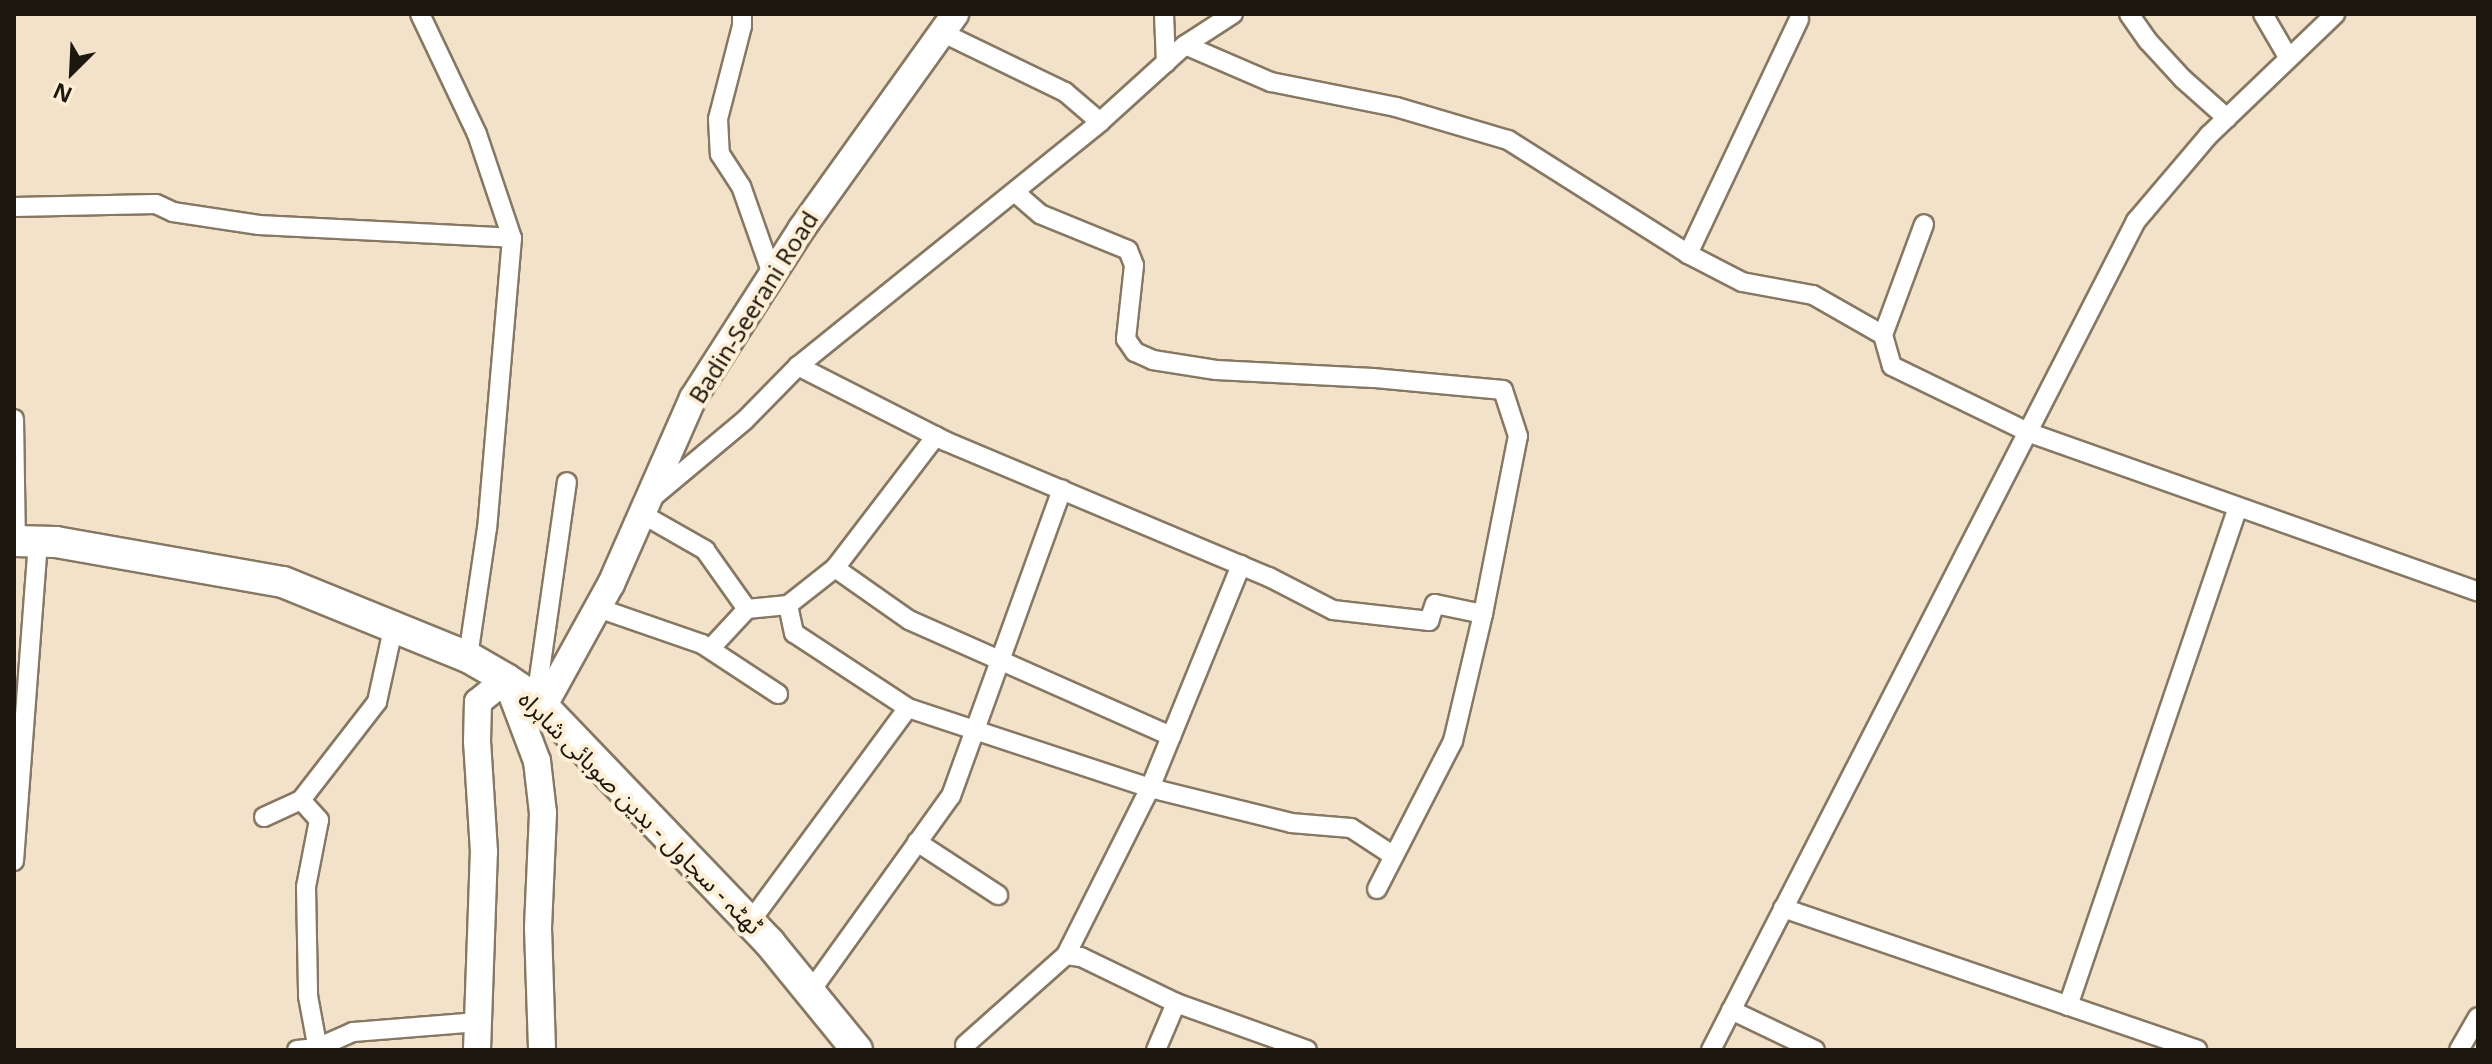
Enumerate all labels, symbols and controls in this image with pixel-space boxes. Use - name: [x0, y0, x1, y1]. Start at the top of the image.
- north arrow: [32, 32, 112, 112]
- text: N: [48, 77, 77, 111]
- street label: Badin-Seerani Road: [682, 206, 824, 408]
- street label: ٹھٹہ - سجاول - بدین صوبائی شاہراہ: [513, 684, 769, 940]

